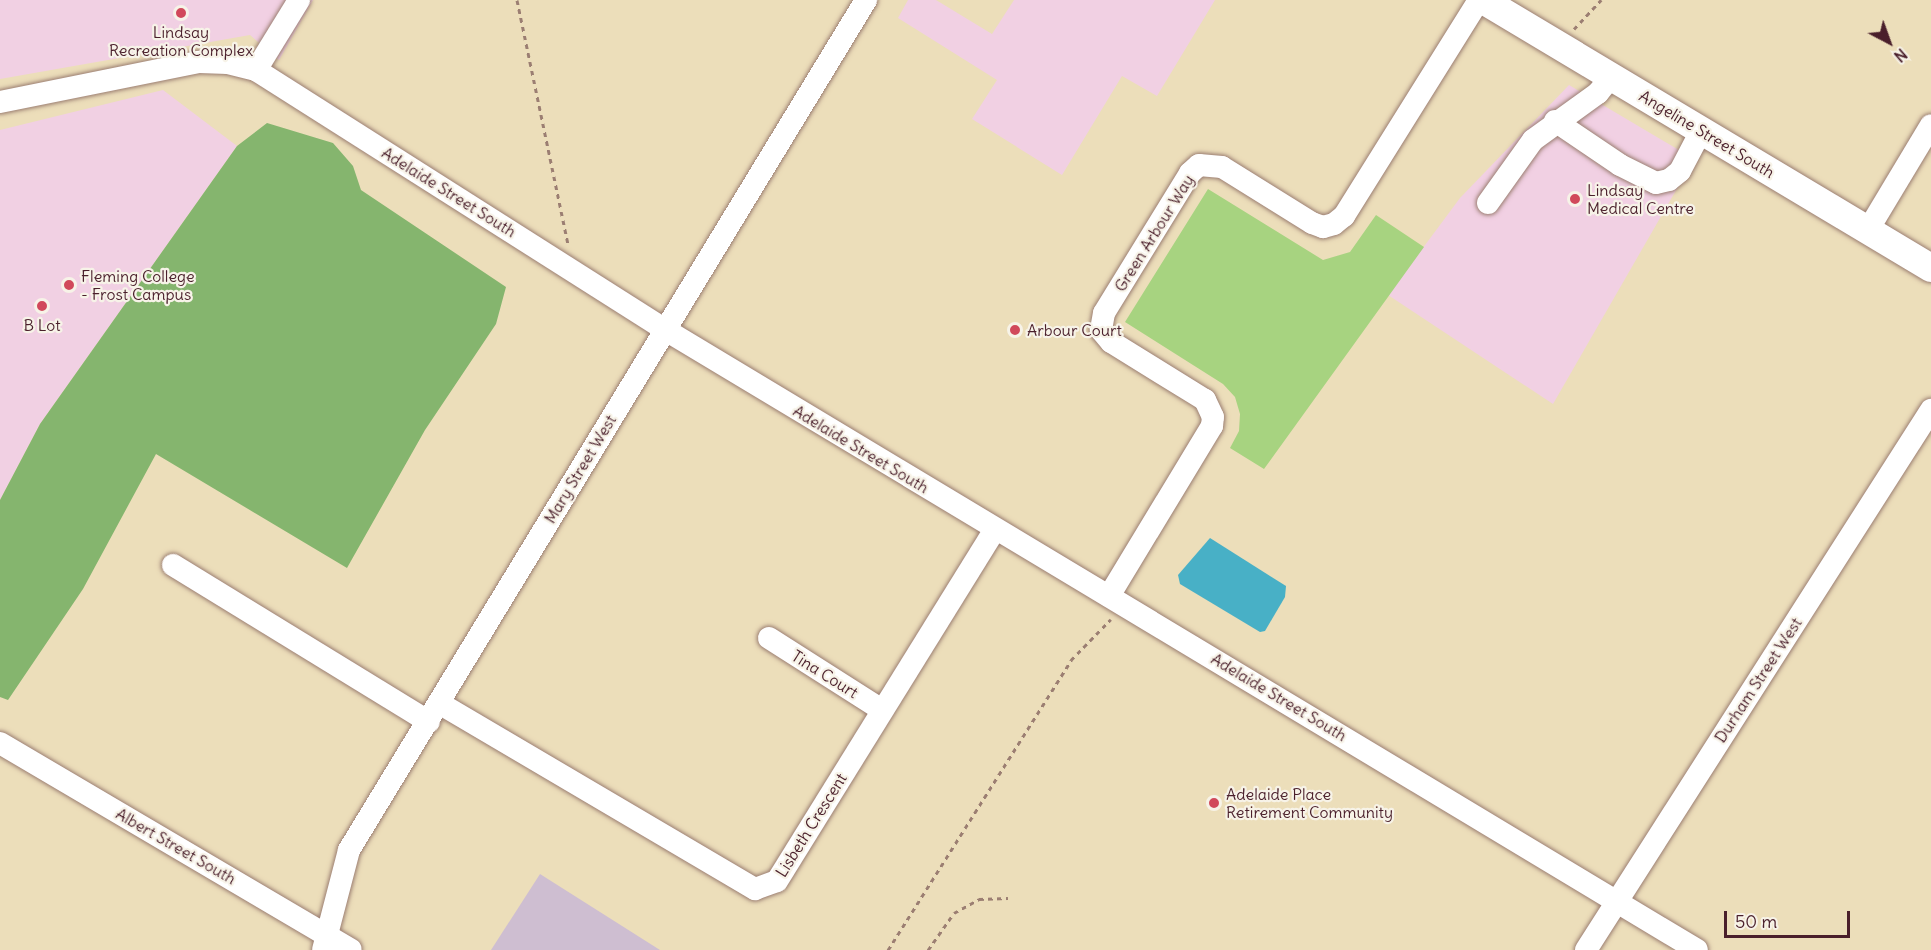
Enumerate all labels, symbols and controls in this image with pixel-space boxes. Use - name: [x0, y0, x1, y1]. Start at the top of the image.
- marker: Lindsay Recreation Complex: [174, 6, 188, 20]
- north arrow: [1859, 12, 1919, 72]
- place label: Lindsay Recreation Complex: [109, 22, 253, 60]
- text: N: [1890, 44, 1912, 67]
- street label: Angeline Street South: [1636, 86, 1778, 182]
- street label: Adelaide Street South: [378, 143, 520, 241]
- street label: Green Arbour Way: [1110, 171, 1198, 295]
- place label: Lindsay Medical Centre: [1587, 180, 1694, 218]
- marker: Lindsay Medical Centre: [1568, 192, 1582, 206]
- place label: Fleming College - Frost Campus: [81, 266, 195, 304]
- marker: Fleming College - Frost Campus: [62, 278, 76, 292]
- marker: B Lot: [35, 299, 49, 313]
- place label: B Lot: [23, 315, 61, 335]
- place label: Arbour Court: [1027, 320, 1122, 340]
- marker: Arbour Court: [1008, 323, 1022, 337]
- street label: Adelaide Street South: [790, 401, 932, 497]
- street label: Mary Street West: [540, 411, 620, 527]
- street label: Durham Street West: [1710, 614, 1806, 746]
- street label: Tina Court: [788, 646, 862, 702]
- street label: Adelaide Street South: [1208, 649, 1350, 745]
- street label: Lisbeth Crescent: [771, 770, 851, 880]
- place label: Adelaide Place Retirement Community: [1226, 784, 1393, 822]
- marker: Adelaide Place Retirement Community: [1207, 796, 1221, 810]
- street label: Albert Street South: [113, 804, 239, 888]
- scale bar: [1727, 899, 1853, 937]
- text: 50 m: [1735, 910, 1777, 933]

